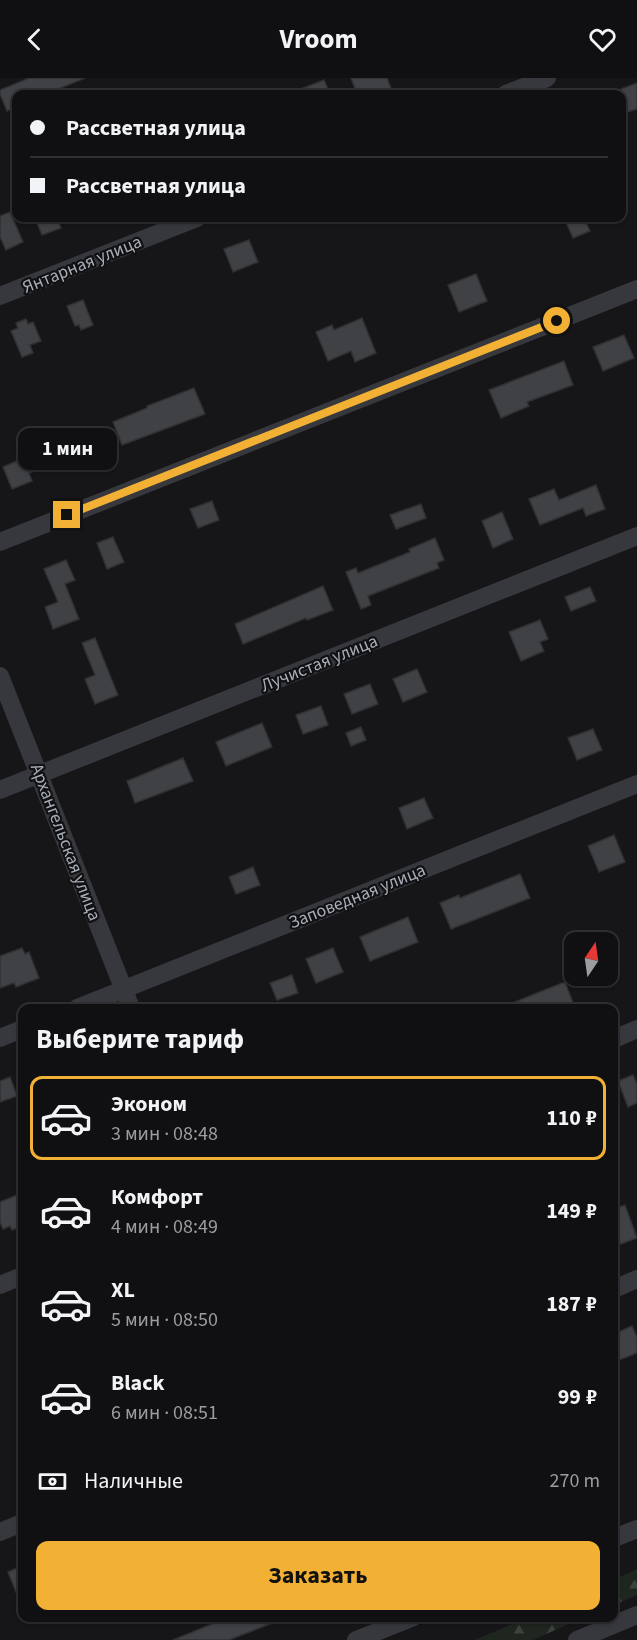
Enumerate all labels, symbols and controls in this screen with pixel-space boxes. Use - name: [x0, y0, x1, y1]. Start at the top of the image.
- text: Vroom: [279, 20, 358, 59]
- icon: back: [18, 23, 51, 56]
- icon: heart: [586, 23, 619, 56]
- text: Рассветная улица: [66, 112, 246, 144]
- text: Рассветная улица: [66, 170, 246, 202]
- street label: Янтарная улица: [19, 229, 146, 300]
- route start: [543, 307, 570, 334]
- callout: 1 мин: [17, 428, 116, 470]
- text: 1 мин: [42, 435, 93, 463]
- route end: [53, 501, 80, 528]
- street label: Лучистая улица: [257, 629, 381, 698]
- street label: Архангельская улица: [24, 760, 107, 924]
- street label: Заповедная улица: [285, 858, 429, 935]
- north arrow: [564, 932, 618, 986]
- map controls: [564, 932, 618, 986]
- text: Выберите тариф: [36, 1020, 244, 1059]
- text: Эконом: [111, 1088, 187, 1120]
- icon: car: [39, 1091, 93, 1145]
- text: 110 ₽: [546, 1102, 597, 1134]
- text: 3 мин · 08:48: [111, 1120, 218, 1148]
- text: Комфорт: [111, 1181, 203, 1213]
- icon: car: [39, 1184, 93, 1238]
- text: 149 ₽: [546, 1195, 597, 1227]
- text: 4 мин · 08:49: [111, 1213, 218, 1241]
- text: XL: [111, 1274, 135, 1306]
- icon: car: [39, 1277, 93, 1331]
- text: 187 ₽: [546, 1288, 597, 1320]
- text: 5 мин · 08:50: [111, 1306, 218, 1334]
- text: Black: [111, 1367, 165, 1399]
- icon: car: [39, 1370, 93, 1424]
- text: 99 ₽: [558, 1381, 597, 1413]
- text: 6 мин · 08:51: [111, 1399, 218, 1427]
- icon: cash: [36, 1465, 69, 1498]
- text: Наличные: [84, 1465, 183, 1497]
- text: 270 m: [550, 1467, 600, 1495]
- button: Заказать: [36, 1541, 600, 1610]

